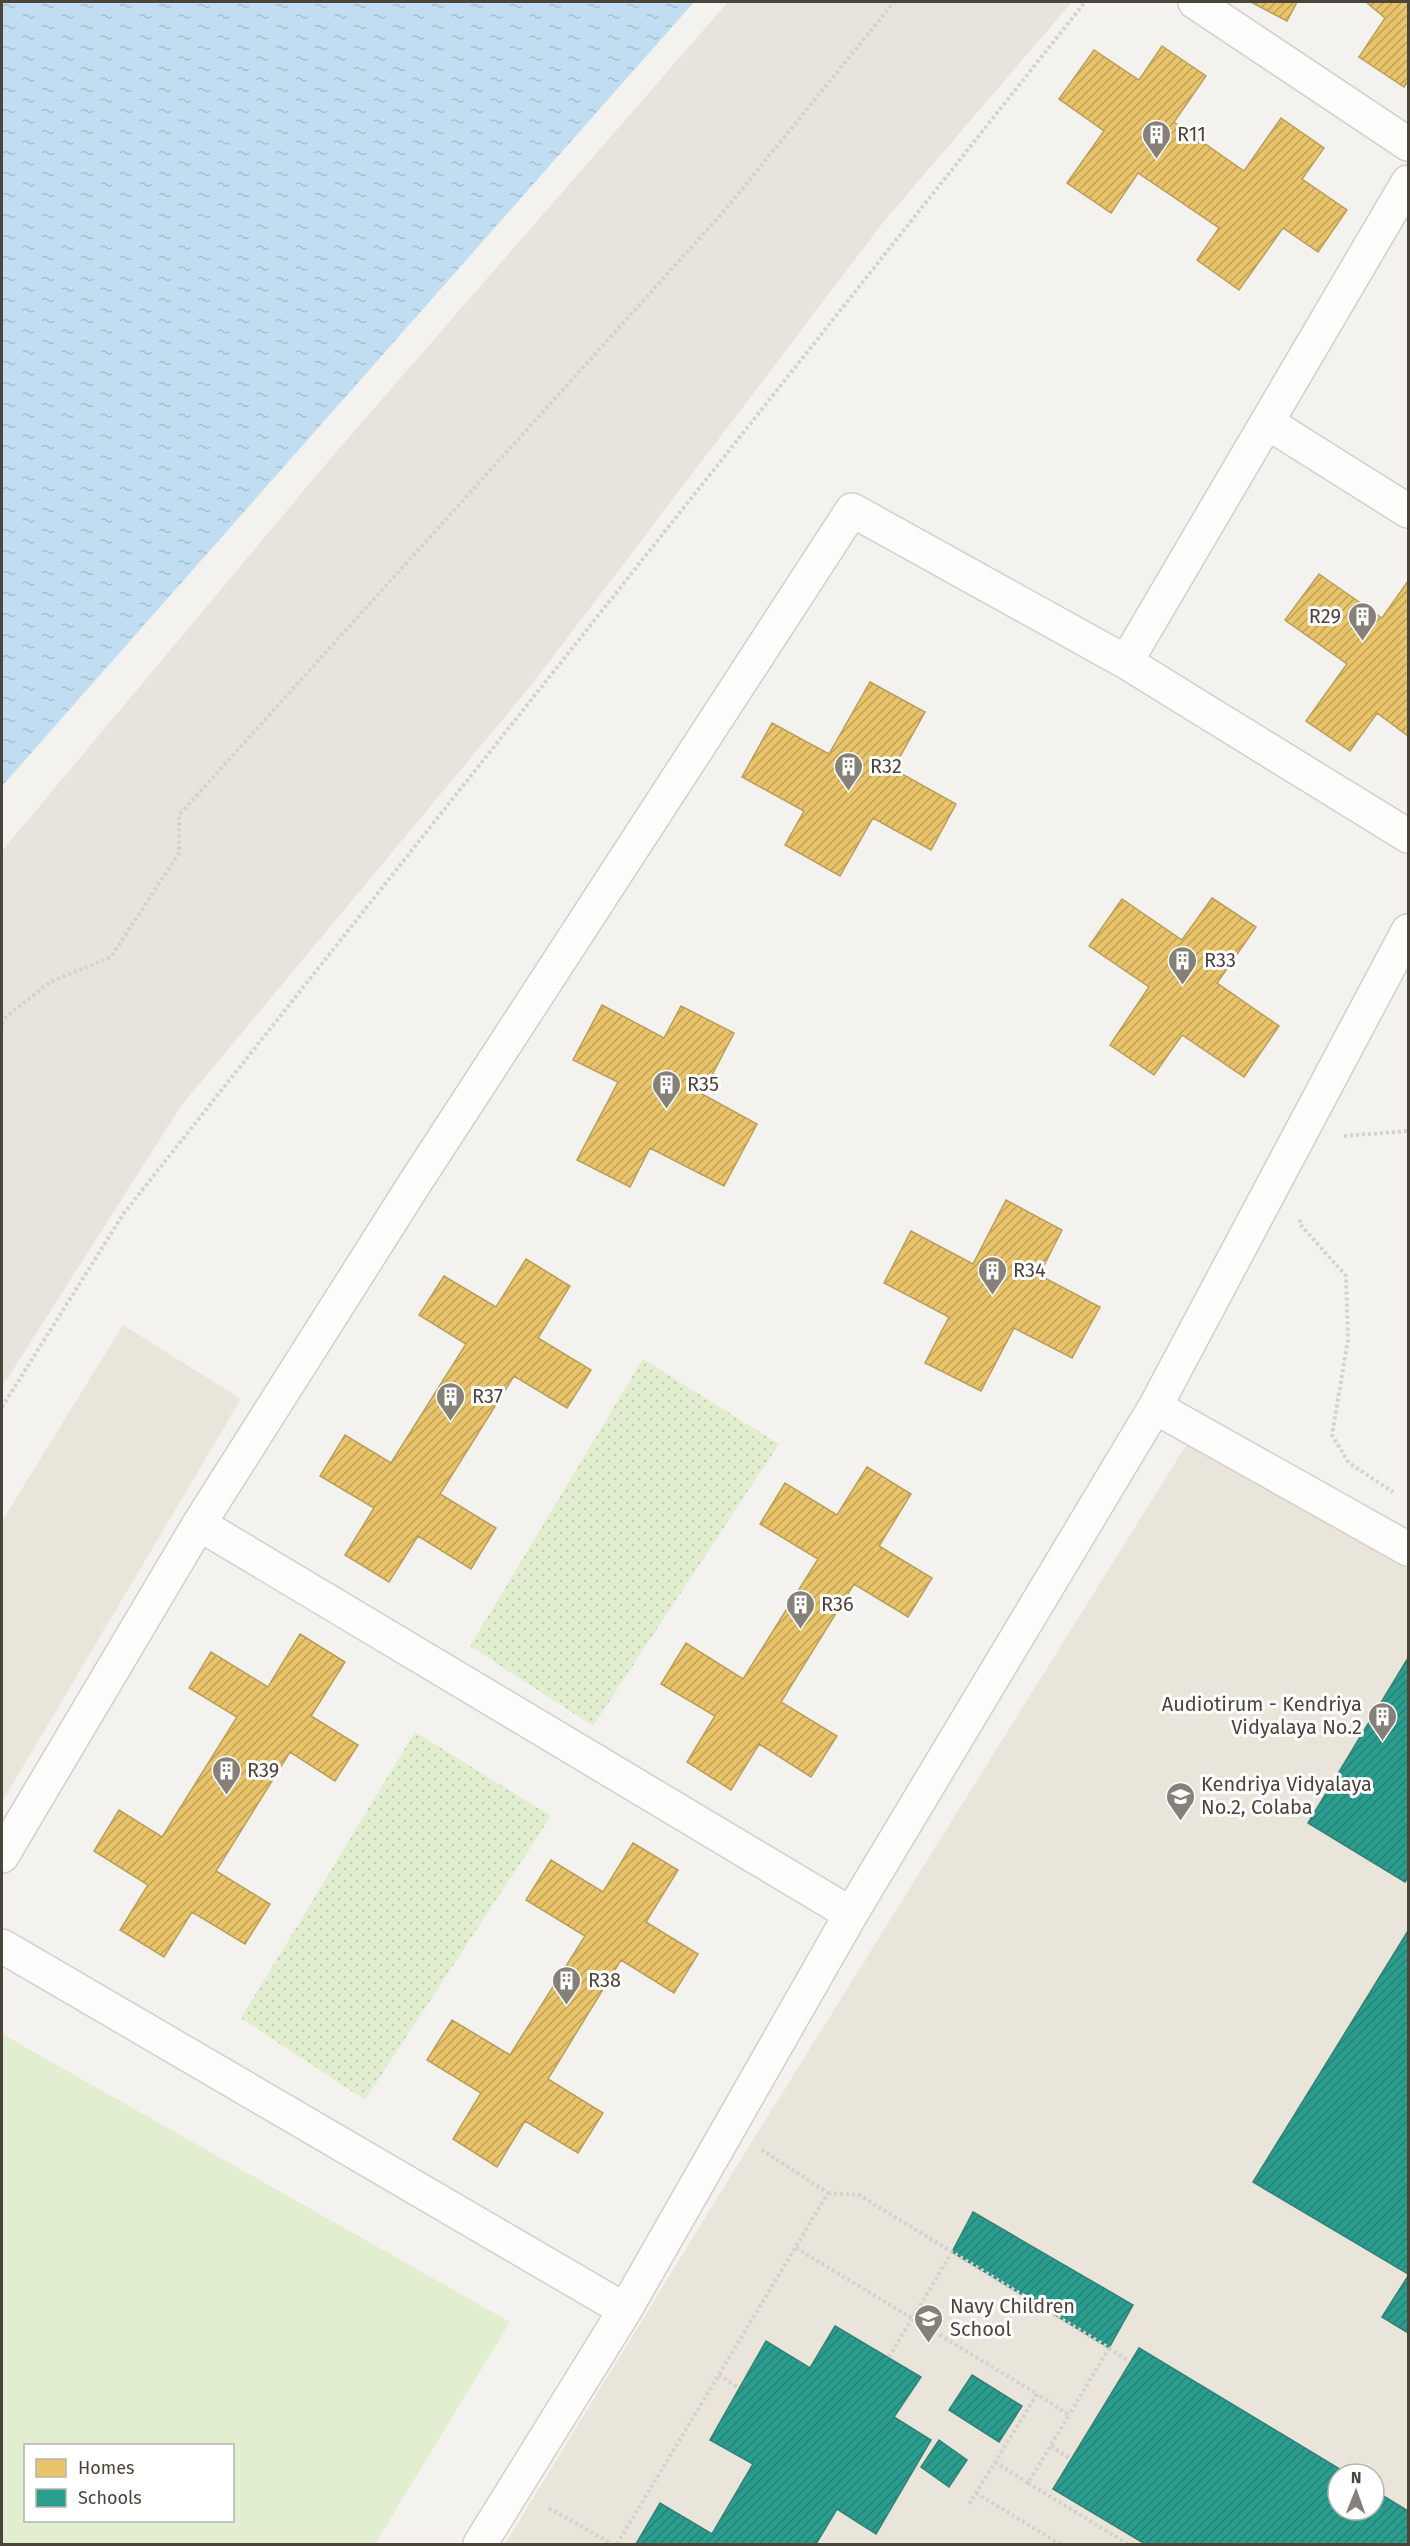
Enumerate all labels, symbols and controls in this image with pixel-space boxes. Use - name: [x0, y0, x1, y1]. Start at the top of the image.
- building icon: R11: [1140, 118, 1172, 160]
- place label: R11: [1177, 122, 1206, 146]
- building icon: R29: [1346, 600, 1378, 642]
- place label: R29: [1309, 604, 1341, 628]
- building icon: R32: [833, 750, 865, 792]
- place label: R32: [870, 754, 902, 778]
- building icon: R33: [1167, 944, 1199, 986]
- place label: R33: [1204, 948, 1236, 972]
- building icon: R35: [650, 1068, 682, 1110]
- place label: R35: [687, 1072, 719, 1096]
- building icon: R34: [976, 1254, 1008, 1296]
- place label: R34: [1013, 1258, 1046, 1282]
- building icon: R37: [435, 1380, 467, 1422]
- place label: R37: [472, 1384, 503, 1408]
- building icon: R36: [784, 1588, 816, 1630]
- place label: R36: [821, 1592, 854, 1616]
- place label: Audiotirum - Kendriya Vidyalaya No.2: [1162, 1692, 1362, 1739]
- building icon: Audiotirum - Kendriya Vidyalaya No.2: [1367, 1700, 1399, 1742]
- building icon: R39: [210, 1754, 242, 1796]
- place label: R39: [247, 1758, 279, 1782]
- place label: Kendriya Vidyalaya No.2, Colaba: [1201, 1772, 1372, 1819]
- school or university icon: Kendriya Vidyalaya No.2, Colaba: [1164, 1780, 1196, 1822]
- building icon: R38: [551, 1964, 583, 2006]
- place label: R38: [588, 1968, 621, 1992]
- place label: Navy Children School: [950, 2294, 1075, 2341]
- school or university icon: Navy Children School: [913, 2302, 945, 2344]
- legend: [24, 2444, 234, 2522]
- text: Homes: [78, 2457, 134, 2479]
- north arrow: [1326, 2462, 1386, 2522]
- text: N: [1351, 2468, 1362, 2487]
- text: Schools: [78, 2487, 142, 2509]

